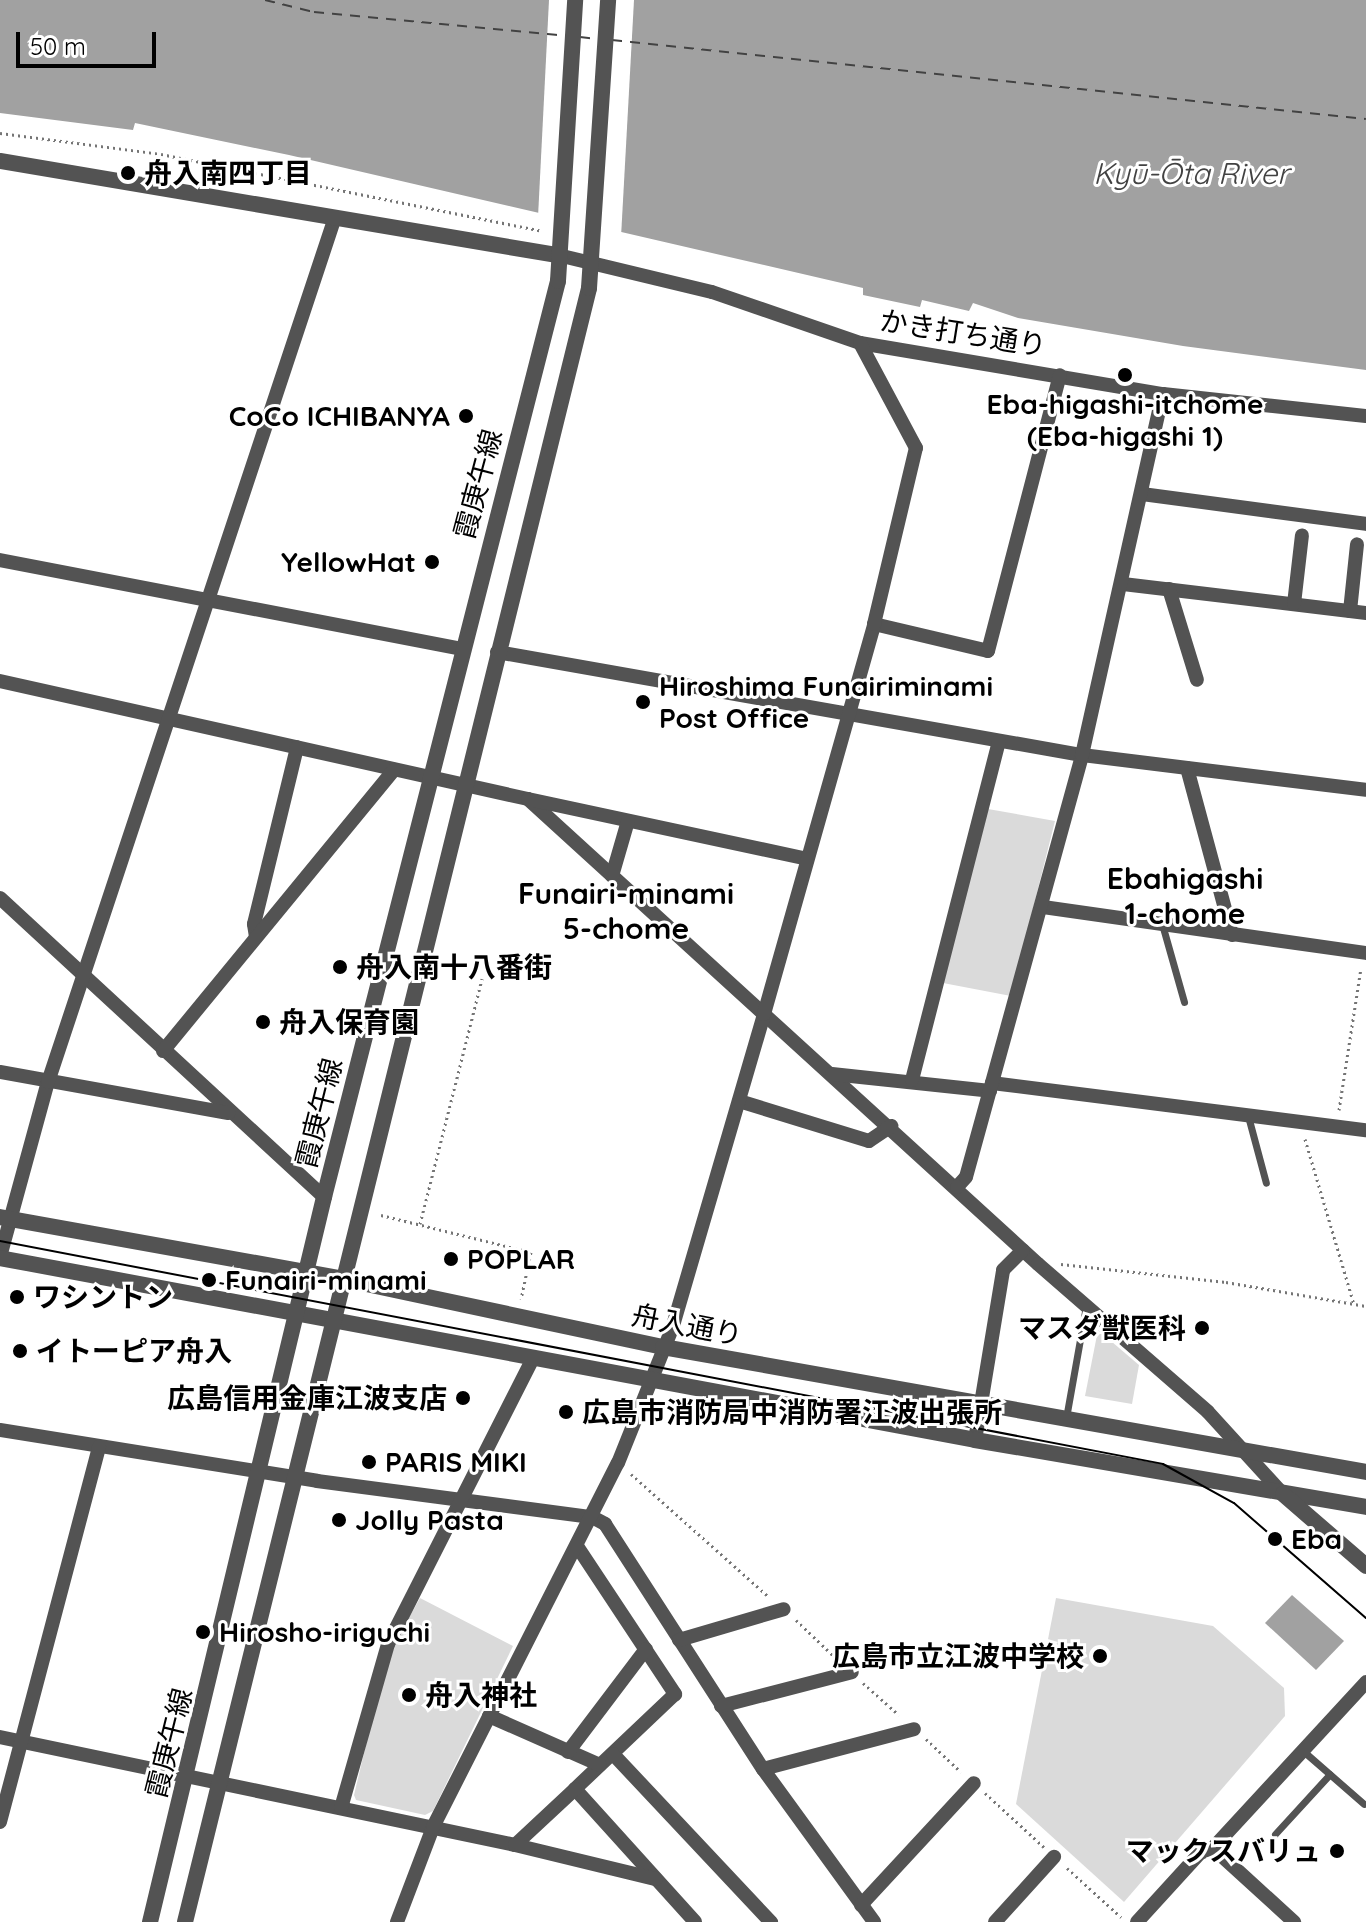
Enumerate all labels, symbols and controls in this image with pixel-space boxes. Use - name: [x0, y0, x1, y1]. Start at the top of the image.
- scale bar: [20, 16, 160, 66]
- text: 50 m: [30, 31, 86, 61]
- water label: Kyū-Ōta River: [1093, 155, 1289, 191]
- place label: 舟入南四丁目: [144, 156, 312, 190]
- marker: 舟入南四丁目: [119, 164, 137, 182]
- street label: かき打ち通り: [877, 303, 1049, 363]
- marker: Eba-higashi-itchome (Eba-higashi 1): [1116, 366, 1134, 384]
- place label: Eba-higashi-itchome (Eba-higashi 1): [987, 387, 1263, 453]
- place label: CoCo ICHIBANYA: [229, 399, 450, 433]
- marker: CoCo ICHIBANYA: [457, 407, 475, 425]
- street label: 霞庚午線: [447, 426, 509, 542]
- place label: YellowHat: [281, 545, 416, 579]
- marker: YellowHat: [423, 553, 441, 571]
- place label: Hiroshima Funairiminami Post Office: [659, 669, 993, 735]
- marker: Hiroshima Funairiminami Post Office: [634, 693, 652, 711]
- district label: Ebahigashi 1-chome: [1107, 860, 1263, 930]
- district label: Funairi-minami 5-chome: [518, 875, 734, 946]
- place label: 舟入南十八番街: [356, 950, 552, 984]
- marker: 舟入南十八番街: [331, 958, 349, 976]
- place label: 舟入保育園: [279, 1005, 419, 1039]
- marker: 舟入保育園: [254, 1013, 272, 1031]
- street label: 霞庚午線: [289, 1055, 349, 1171]
- place label: POPLAR: [467, 1242, 575, 1276]
- marker: POPLAR: [442, 1250, 460, 1268]
- place label: Funairi-minami: [225, 1263, 427, 1297]
- marker: Funairi-minami: [200, 1271, 218, 1289]
- place label: ワシントン: [33, 1280, 173, 1314]
- marker: ワシントン: [8, 1288, 26, 1306]
- street label: 舟入通り: [629, 1298, 745, 1352]
- place label: マスダ獣医科: [1018, 1311, 1186, 1345]
- marker: マスダ獣医科: [1193, 1319, 1211, 1337]
- place label: イトーピア舟入: [36, 1334, 232, 1368]
- marker: イトーピア舟入: [11, 1342, 29, 1360]
- place label: 広島信用金庫江波支店: [167, 1381, 447, 1415]
- marker: 広島信用金庫江波支店: [454, 1389, 472, 1407]
- place label: 広島市消防局中消防署江波出張所: [582, 1395, 1002, 1429]
- marker: 広島市消防局中消防署江波出張所: [557, 1403, 575, 1421]
- place label: PARIS MIKI: [385, 1445, 527, 1479]
- marker: PARIS MIKI: [360, 1453, 378, 1471]
- place label: Jolly Pasta: [355, 1503, 504, 1537]
- marker: Jolly Pasta: [330, 1511, 348, 1529]
- place label: Eba: [1291, 1522, 1342, 1556]
- marker: Eba: [1266, 1530, 1284, 1548]
- place label: Hirosho-iriguchi: [219, 1615, 430, 1649]
- marker: Hirosho-iriguchi: [194, 1623, 212, 1641]
- place label: 広島市立江波中学校: [832, 1639, 1084, 1673]
- marker: 広島市立江波中学校: [1091, 1647, 1109, 1665]
- place label: 舟入神社: [425, 1678, 537, 1712]
- street label: 霞庚午線: [139, 1685, 199, 1801]
- marker: 舟入神社: [400, 1686, 418, 1704]
- place label: マックスバリュ: [1125, 1834, 1321, 1868]
- marker: マックスバリュ: [1328, 1842, 1346, 1860]

